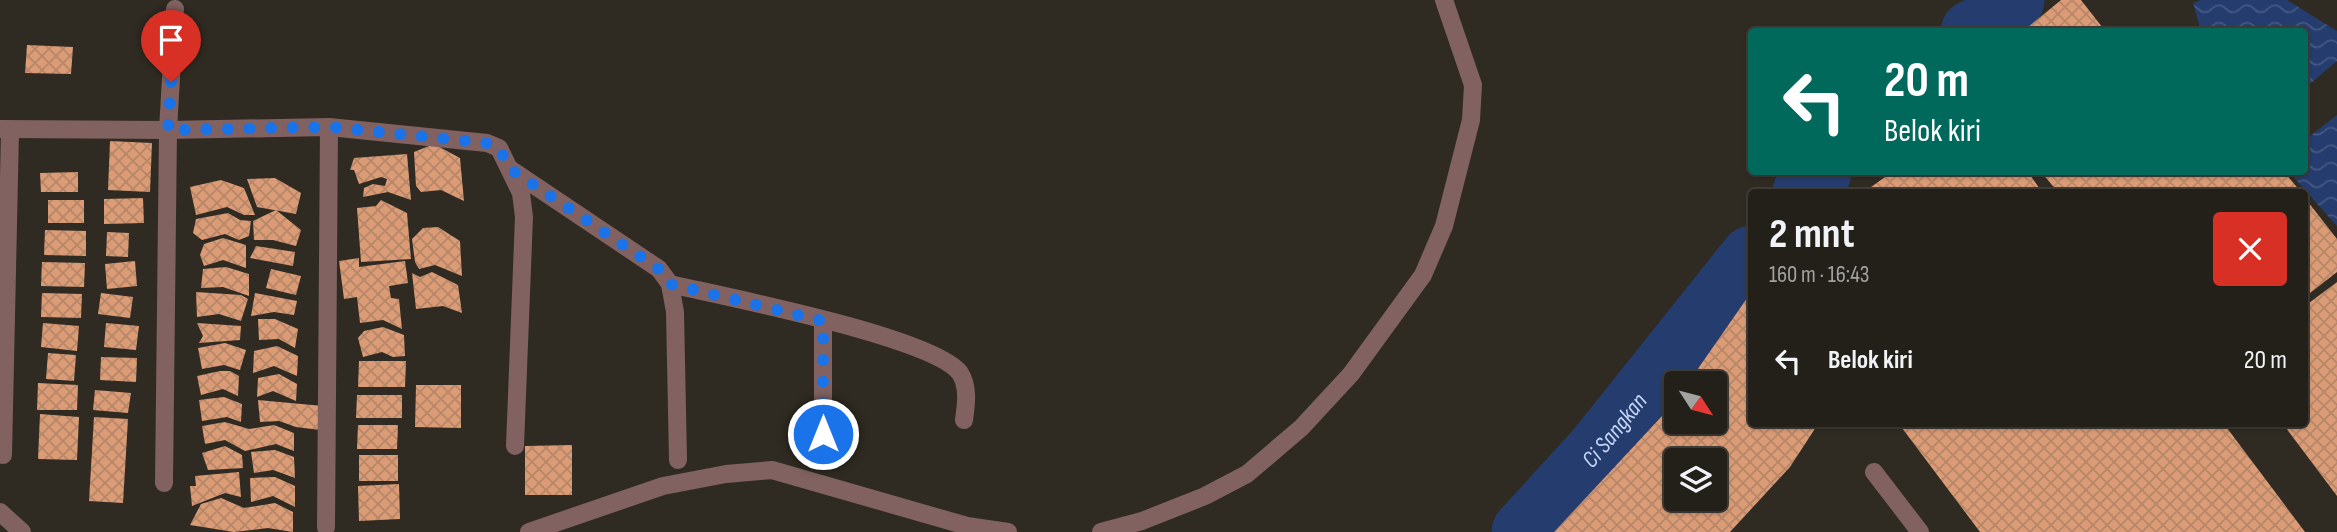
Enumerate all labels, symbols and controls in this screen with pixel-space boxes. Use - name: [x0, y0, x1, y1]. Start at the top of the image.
- pin: [141, 10, 201, 82]
- icon: arrive: [152, 21, 190, 59]
- text: 20 m: [1884, 52, 1969, 111]
- icon: left: [1769, 56, 1860, 147]
- text: Belok kiri: [1884, 112, 1981, 151]
- text: 2 mnt: [1769, 209, 1855, 260]
- button: close: [2213, 212, 2287, 286]
- text: 160 m · 16:43: [1769, 261, 1870, 289]
- icon: left: [1769, 342, 1807, 380]
- text: Belok kiri: [1828, 345, 1913, 376]
- text: 20 m: [2244, 345, 2287, 376]
- north arrow: [1664, 371, 1727, 434]
- map controls: [1664, 371, 1727, 511]
- water label: Ci Sangkan: [1575, 387, 1653, 474]
- position arrow: [786, 397, 860, 471]
- button: layers: [1664, 448, 1727, 511]

